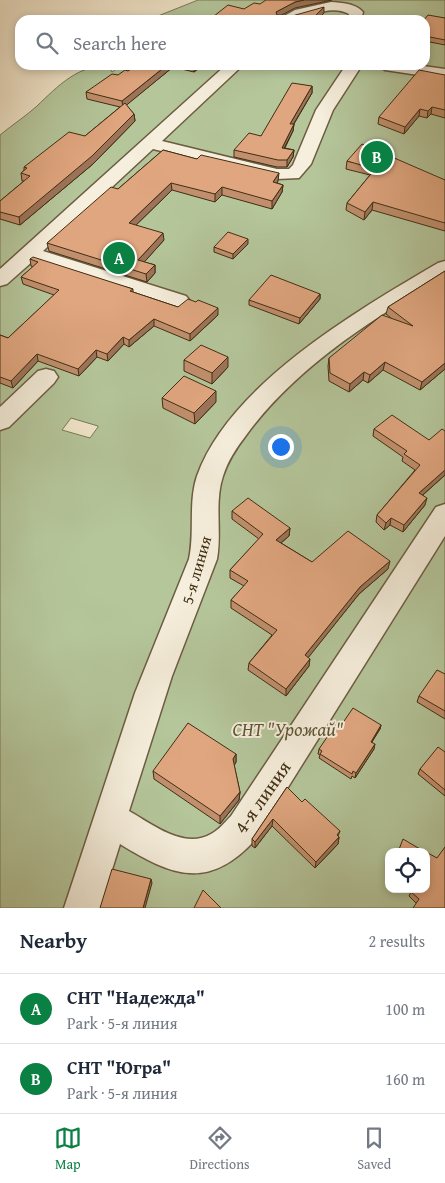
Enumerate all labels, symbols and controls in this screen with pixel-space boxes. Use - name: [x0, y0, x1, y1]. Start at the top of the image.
- search box: [15, 15, 430, 70]
- icon: search: [33, 29, 61, 57]
- text: Search here: [73, 29, 167, 57]
- pin: B: [361, 138, 393, 176]
- pin: A: [103, 239, 135, 277]
- your location: [268, 434, 294, 460]
- street label: 5-я линия: [175, 533, 217, 607]
- park label: СНТ "Урожай": [232, 715, 344, 743]
- street label: 4-я линия: [227, 755, 298, 839]
- map controls: [385, 848, 430, 893]
- button: locate: [385, 848, 430, 893]
- text: Nearby: [20, 925, 87, 956]
- text: 2 results: [368, 929, 425, 953]
- text: СНТ "Надежда": [67, 983, 205, 1011]
- text: A: [31, 997, 41, 1021]
- text: 100 m: [385, 997, 425, 1021]
- text: Park · 5-я линия: [67, 1011, 178, 1035]
- text: СНТ "Югра": [67, 1053, 171, 1081]
- text: B: [31, 1067, 41, 1091]
- text: 160 m: [385, 1067, 425, 1091]
- text: Park · 5-я линия: [67, 1081, 178, 1105]
- tab: Map: [54, 1124, 82, 1174]
- tab: Directions: [189, 1124, 250, 1174]
- tab: Saved: [357, 1124, 391, 1174]

